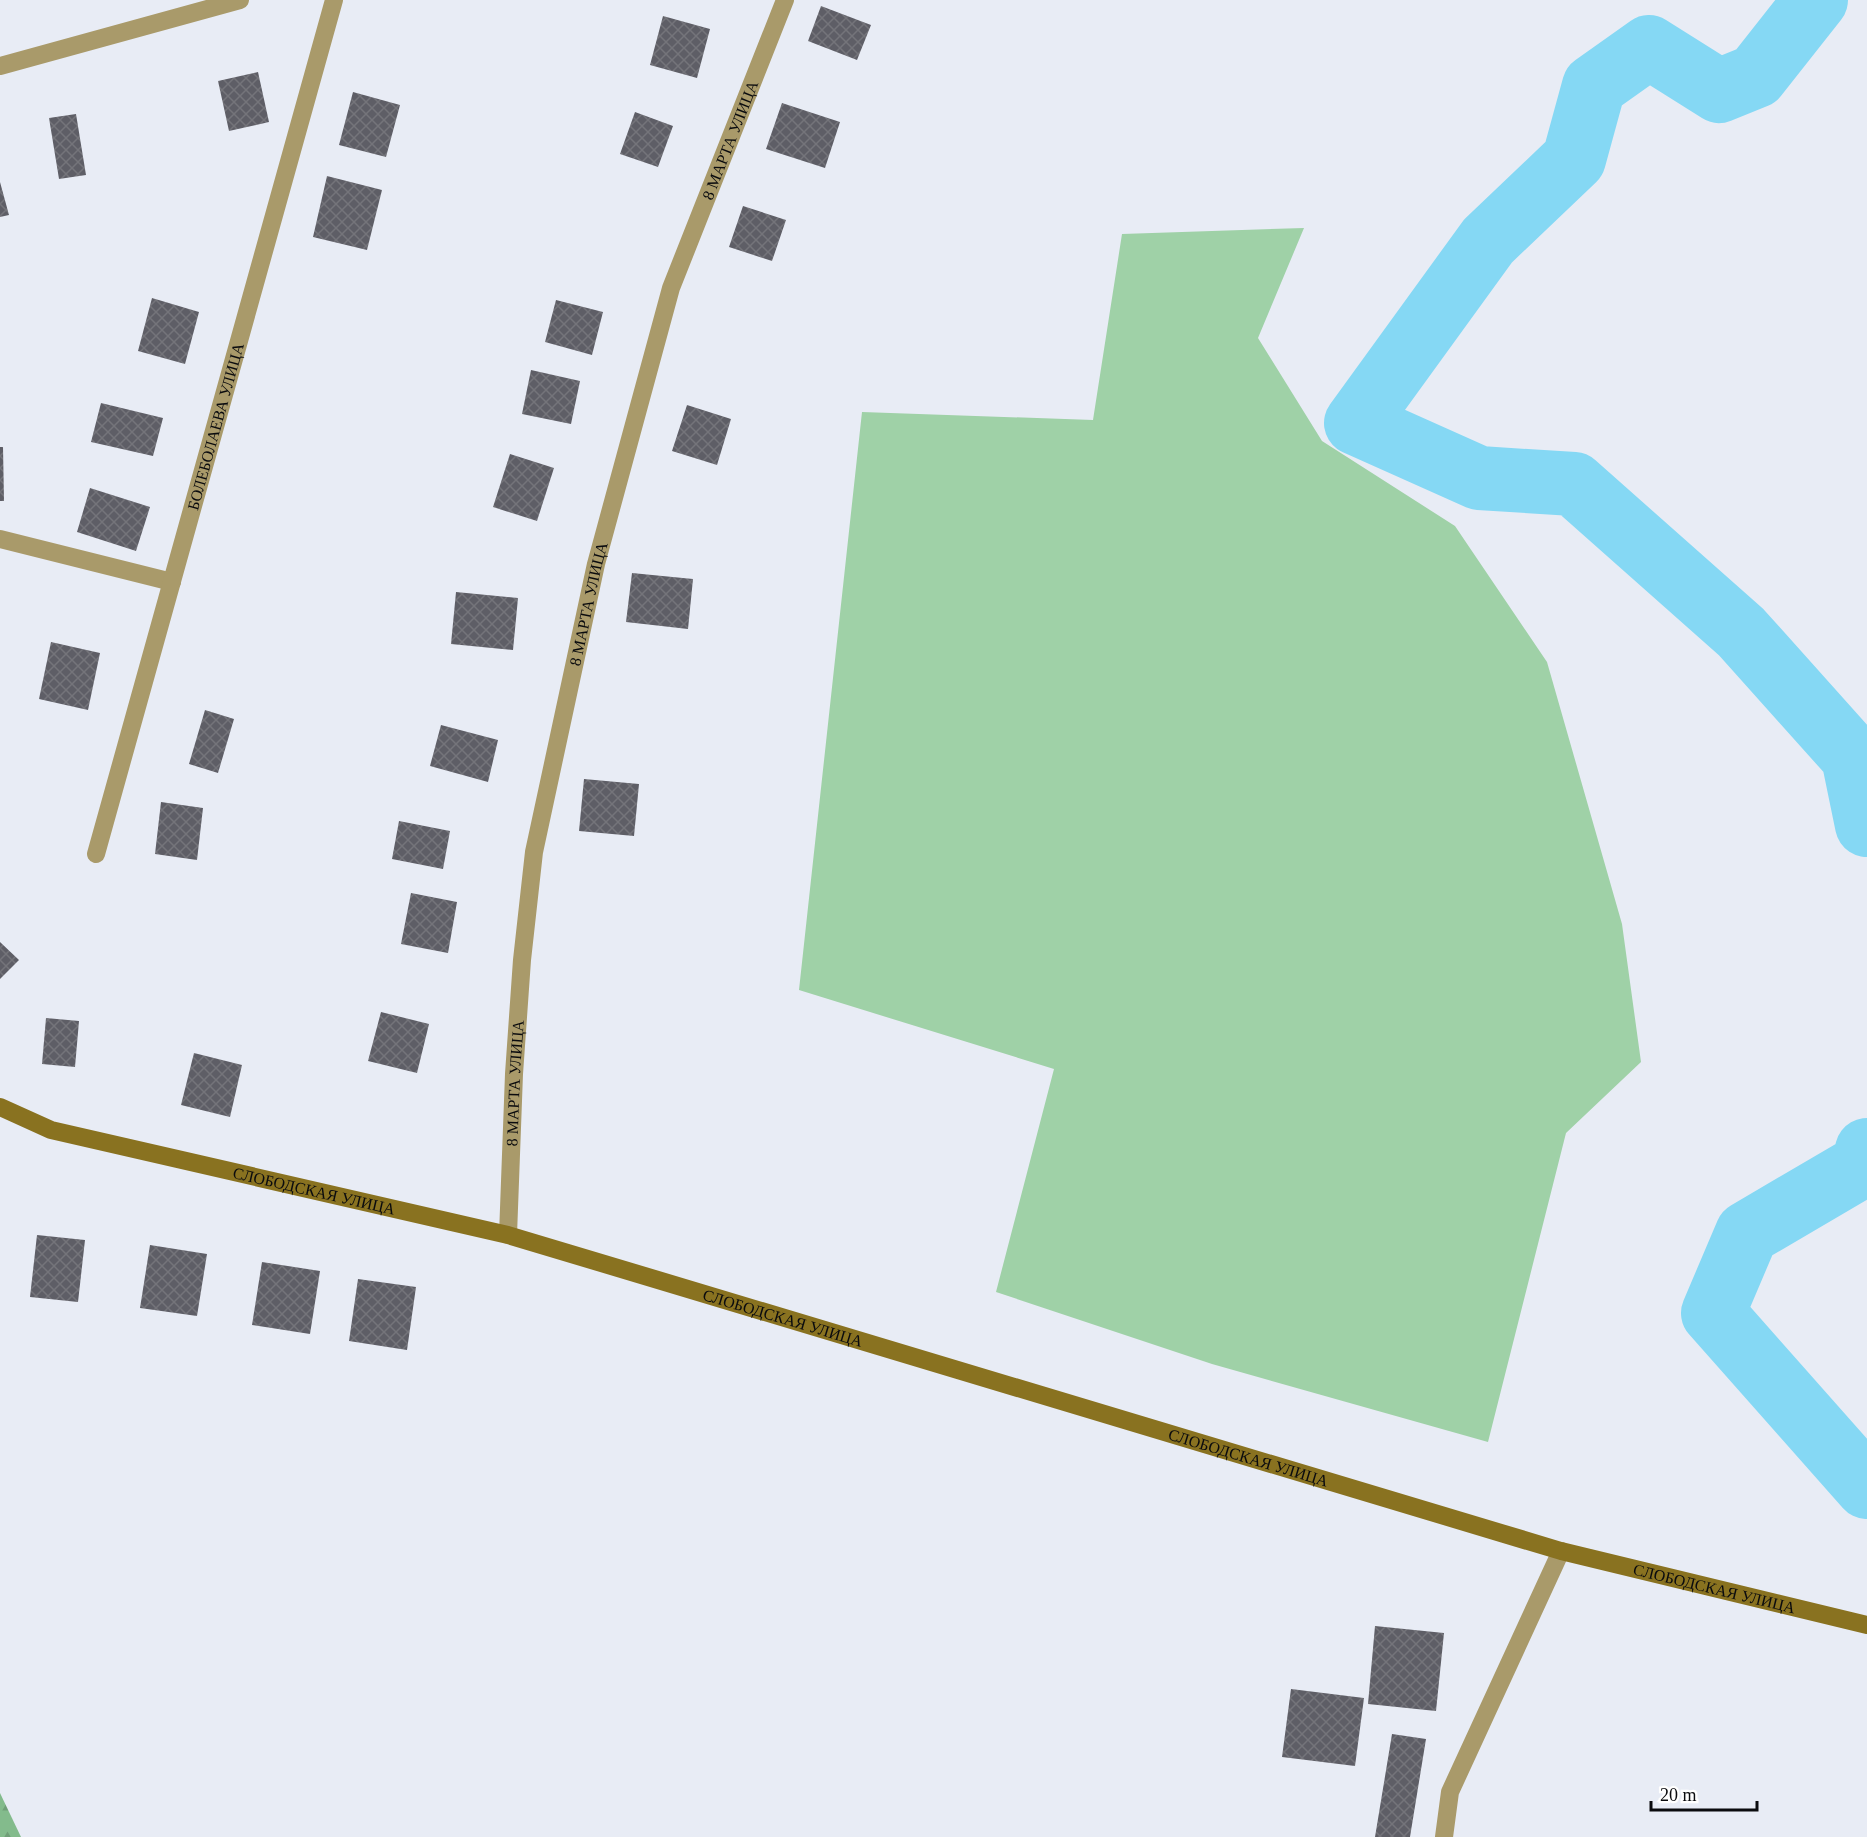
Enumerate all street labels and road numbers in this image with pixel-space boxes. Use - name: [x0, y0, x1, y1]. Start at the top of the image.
- street label: 8 МАРТА УЛИЦА: [698, 77, 761, 202]
- street label: БОЛЕБОЛАЕВА УЛИЦА: [184, 340, 247, 512]
- street label: 8 МАРТА УЛИЦА: [566, 540, 610, 667]
- street label: 8 МАРТА УЛИЦА: [503, 1019, 526, 1147]
- street label: СЛОБОДСКАЯ УЛИЦА: [231, 1164, 397, 1217]
- street label: СЛОБОДСКАЯ УЛИЦА: [701, 1286, 865, 1350]
- street label: СЛОБОДСКАЯ УЛИЦА: [1167, 1425, 1331, 1489]
- street label: СЛОБОДСКАЯ УЛИЦА: [1632, 1560, 1797, 1616]

